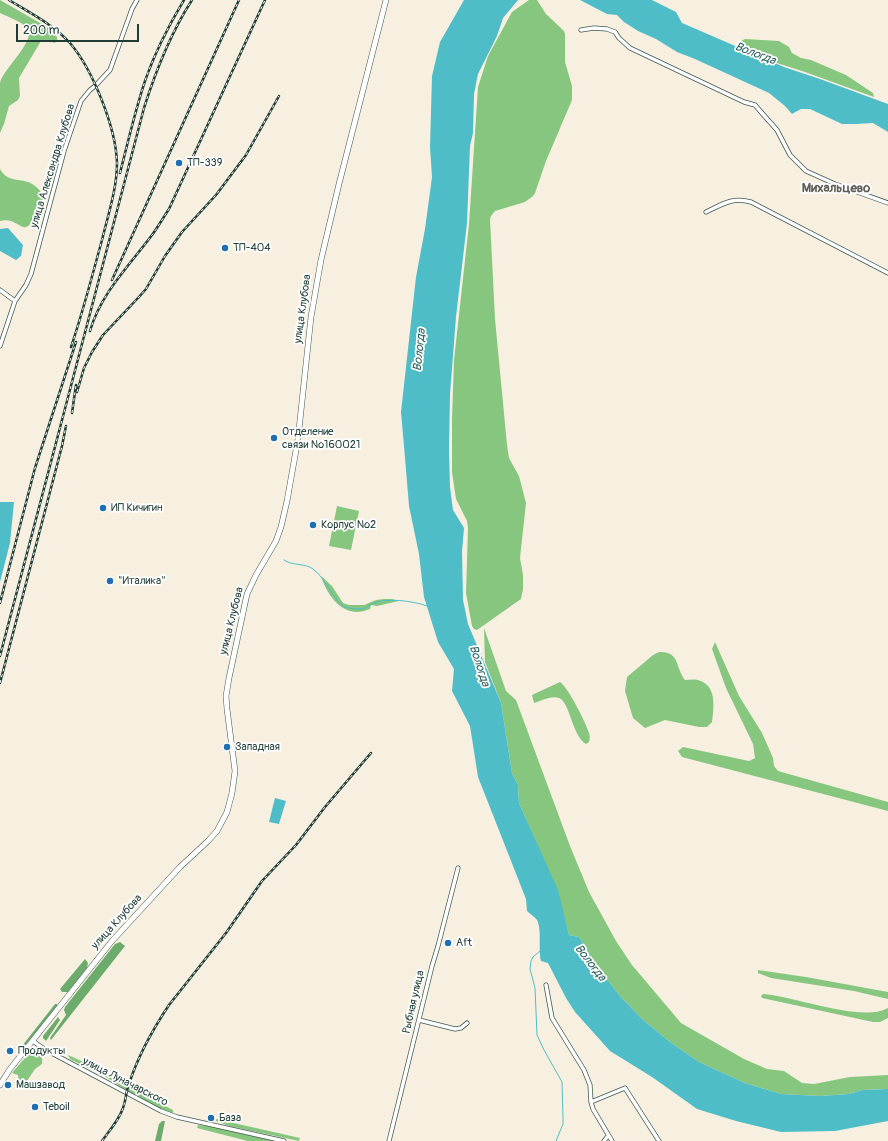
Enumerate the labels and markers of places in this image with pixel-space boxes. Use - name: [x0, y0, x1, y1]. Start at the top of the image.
- place label: ТП-339: [187, 156, 222, 170]
- marker: ТП-339: [174, 158, 184, 168]
- place label: ТП-404: [233, 241, 271, 255]
- marker: ТП-404: [220, 243, 230, 253]
- place label: Отделение связи №160021: [282, 425, 360, 451]
- marker: Отделение связи №160021: [269, 433, 279, 443]
- place label: ИП Кичигин: [111, 501, 162, 515]
- marker: ИП Кичигин: [98, 503, 108, 513]
- place label: Корпус №2: [321, 518, 376, 532]
- marker: Корпус №2: [308, 520, 318, 530]
- place label: "Италика": [118, 574, 166, 588]
- marker: "Италика": [105, 576, 115, 586]
- place label: Западная: [235, 740, 280, 754]
- marker: Западная: [222, 742, 232, 752]
- place label: Aft: [456, 936, 472, 950]
- marker: Aft: [443, 938, 453, 948]
- place label: Продукты: [18, 1044, 65, 1058]
- marker: Продукты: [5, 1046, 15, 1056]
- place label: Машзавод: [16, 1078, 65, 1092]
- marker: Машзавод: [3, 1080, 13, 1090]
- place label: Teboil: [43, 1100, 70, 1114]
- marker: Teboil: [30, 1102, 40, 1112]
- place label: База: [219, 1111, 241, 1125]
- marker: База: [206, 1113, 216, 1123]

